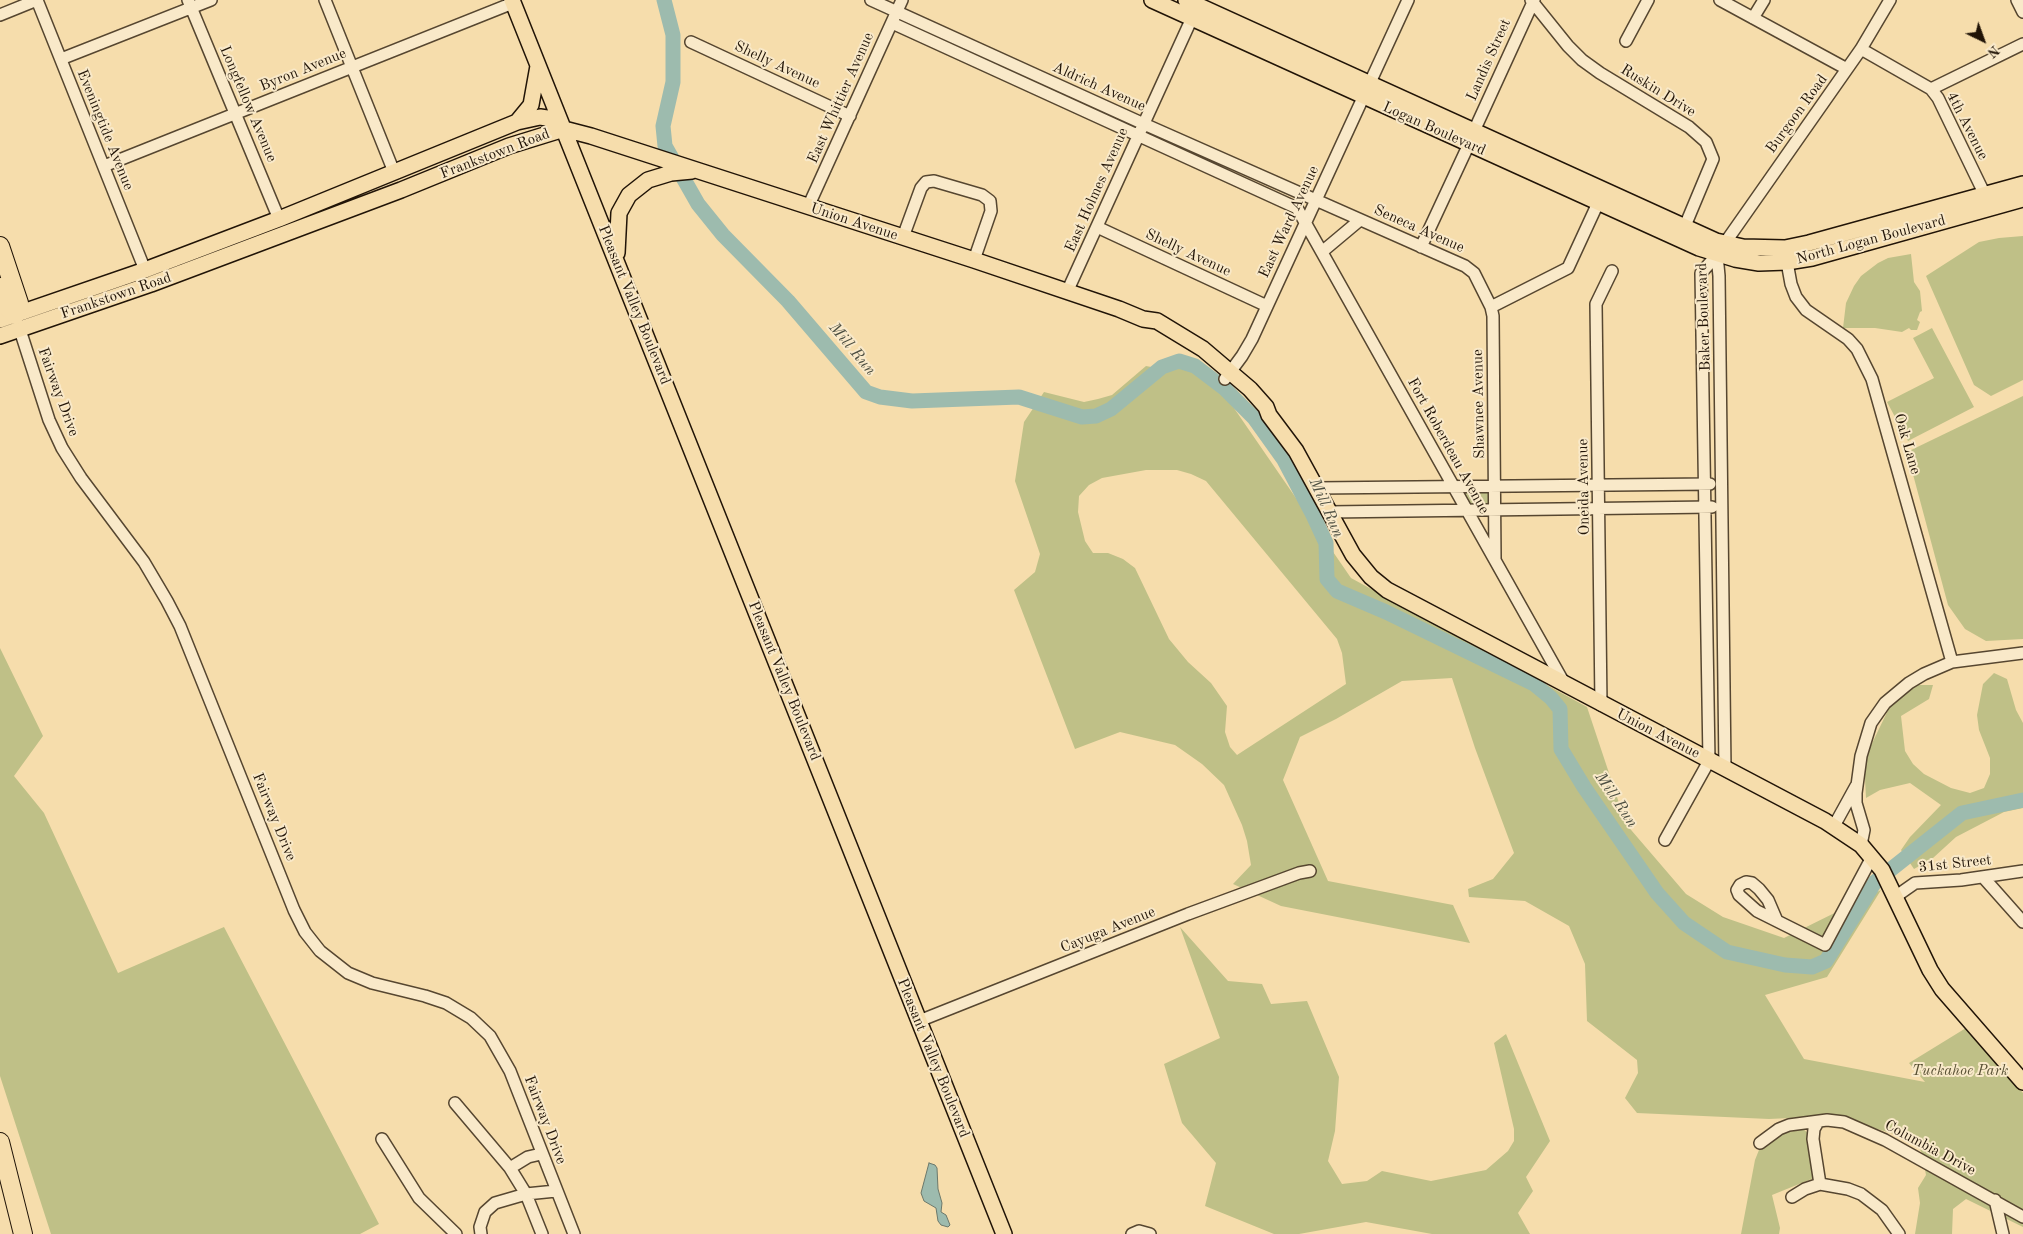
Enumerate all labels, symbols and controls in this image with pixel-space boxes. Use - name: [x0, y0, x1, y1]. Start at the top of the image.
- north arrow: [1958, 15, 2008, 65]
- street label: Landis Street: [1463, 16, 1515, 104]
- street label: East Whittier Avenue: [804, 30, 878, 166]
- street label: Shelly Avenue: [731, 37, 823, 93]
- text: N: [1984, 42, 2002, 60]
- street label: Longfellow Avenue: [215, 43, 281, 165]
- street label: Byron Avenue: [257, 44, 349, 96]
- street label: Aldrich Avenue: [1050, 58, 1148, 116]
- street label: Ruskin Drive: [1617, 61, 1699, 121]
- street label: Eveningtide Avenue: [73, 67, 137, 193]
- street label: Burgoon Road: [1762, 71, 1832, 157]
- street label: 4th Avenue: [1942, 89, 1992, 163]
- street label: Logan Boulevard: [1380, 98, 1488, 160]
- street label: Frankstown Road: [438, 125, 552, 183]
- street label: East Holmes Avenue: [1061, 125, 1133, 255]
- street label: East Ward Avenue: [1255, 163, 1323, 281]
- street label: Union Avenue: [808, 199, 900, 245]
- street label: Seneca Avenue: [1371, 201, 1467, 257]
- street label: North Logan Boulevard: [1794, 211, 1948, 269]
- street label: Pleasant Valley Boulevard: [594, 223, 674, 387]
- street label: Shelly Avenue: [1142, 225, 1234, 281]
- street label: Baker Boulevard: [1693, 263, 1715, 371]
- street label: Frankstown Road: [58, 269, 174, 323]
- water label: Mill Run: [824, 319, 880, 379]
- street label: Fairway Drive: [34, 345, 82, 439]
- street label: Shawnee Avenue: [1469, 349, 1489, 459]
- street label: Fort Roberdeau Avenue: [1403, 375, 1493, 517]
- street label: Oak Lane: [1890, 412, 1924, 476]
- street label: Oneida Avenue: [1574, 439, 1594, 535]
- water label: Mill Run: [1304, 475, 1348, 541]
- street label: Pleasant Valley Boulevard: [744, 599, 824, 763]
- street label: Union Avenue: [1613, 705, 1703, 763]
- water label: Mill Run: [1590, 768, 1642, 832]
- street label: Fairway Drive: [248, 770, 300, 864]
- street label: 31st Street: [1918, 851, 1992, 877]
- street label: Cayuga Avenue: [1058, 903, 1158, 957]
- street label: Pleasant Valley Boulevard: [893, 976, 973, 1140]
- park label: Tuckahoe Park: [1912, 1062, 2008, 1080]
- street label: Fairway Drive: [520, 1073, 570, 1167]
- street label: Columbia Drive: [1881, 1116, 1979, 1180]

